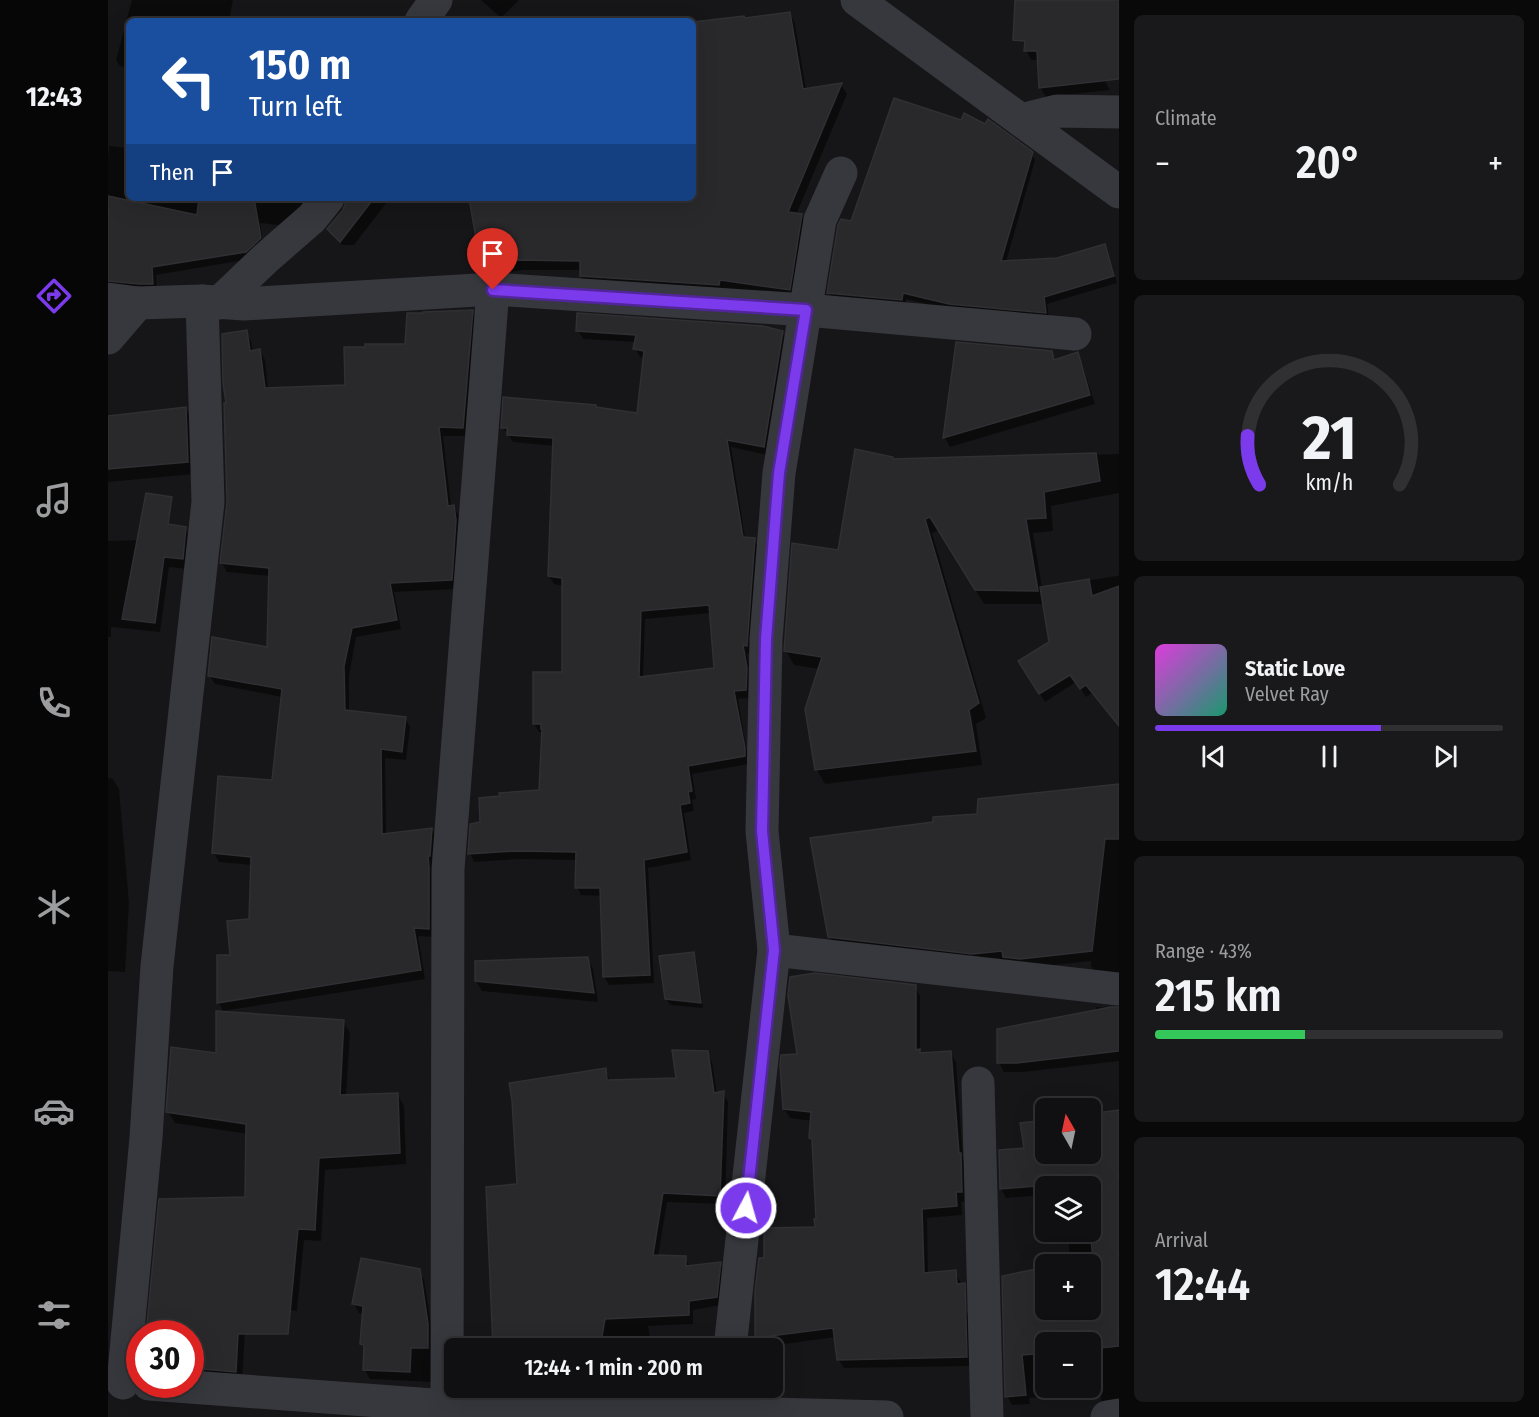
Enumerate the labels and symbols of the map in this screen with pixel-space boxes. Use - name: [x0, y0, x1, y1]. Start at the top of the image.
- pin: [467, 228, 518, 290]
- north arrow: [1035, 1098, 1101, 1164]
- position arrow: [714, 1176, 778, 1240]
- speed limit sign: 30: [126, 1320, 204, 1398]

